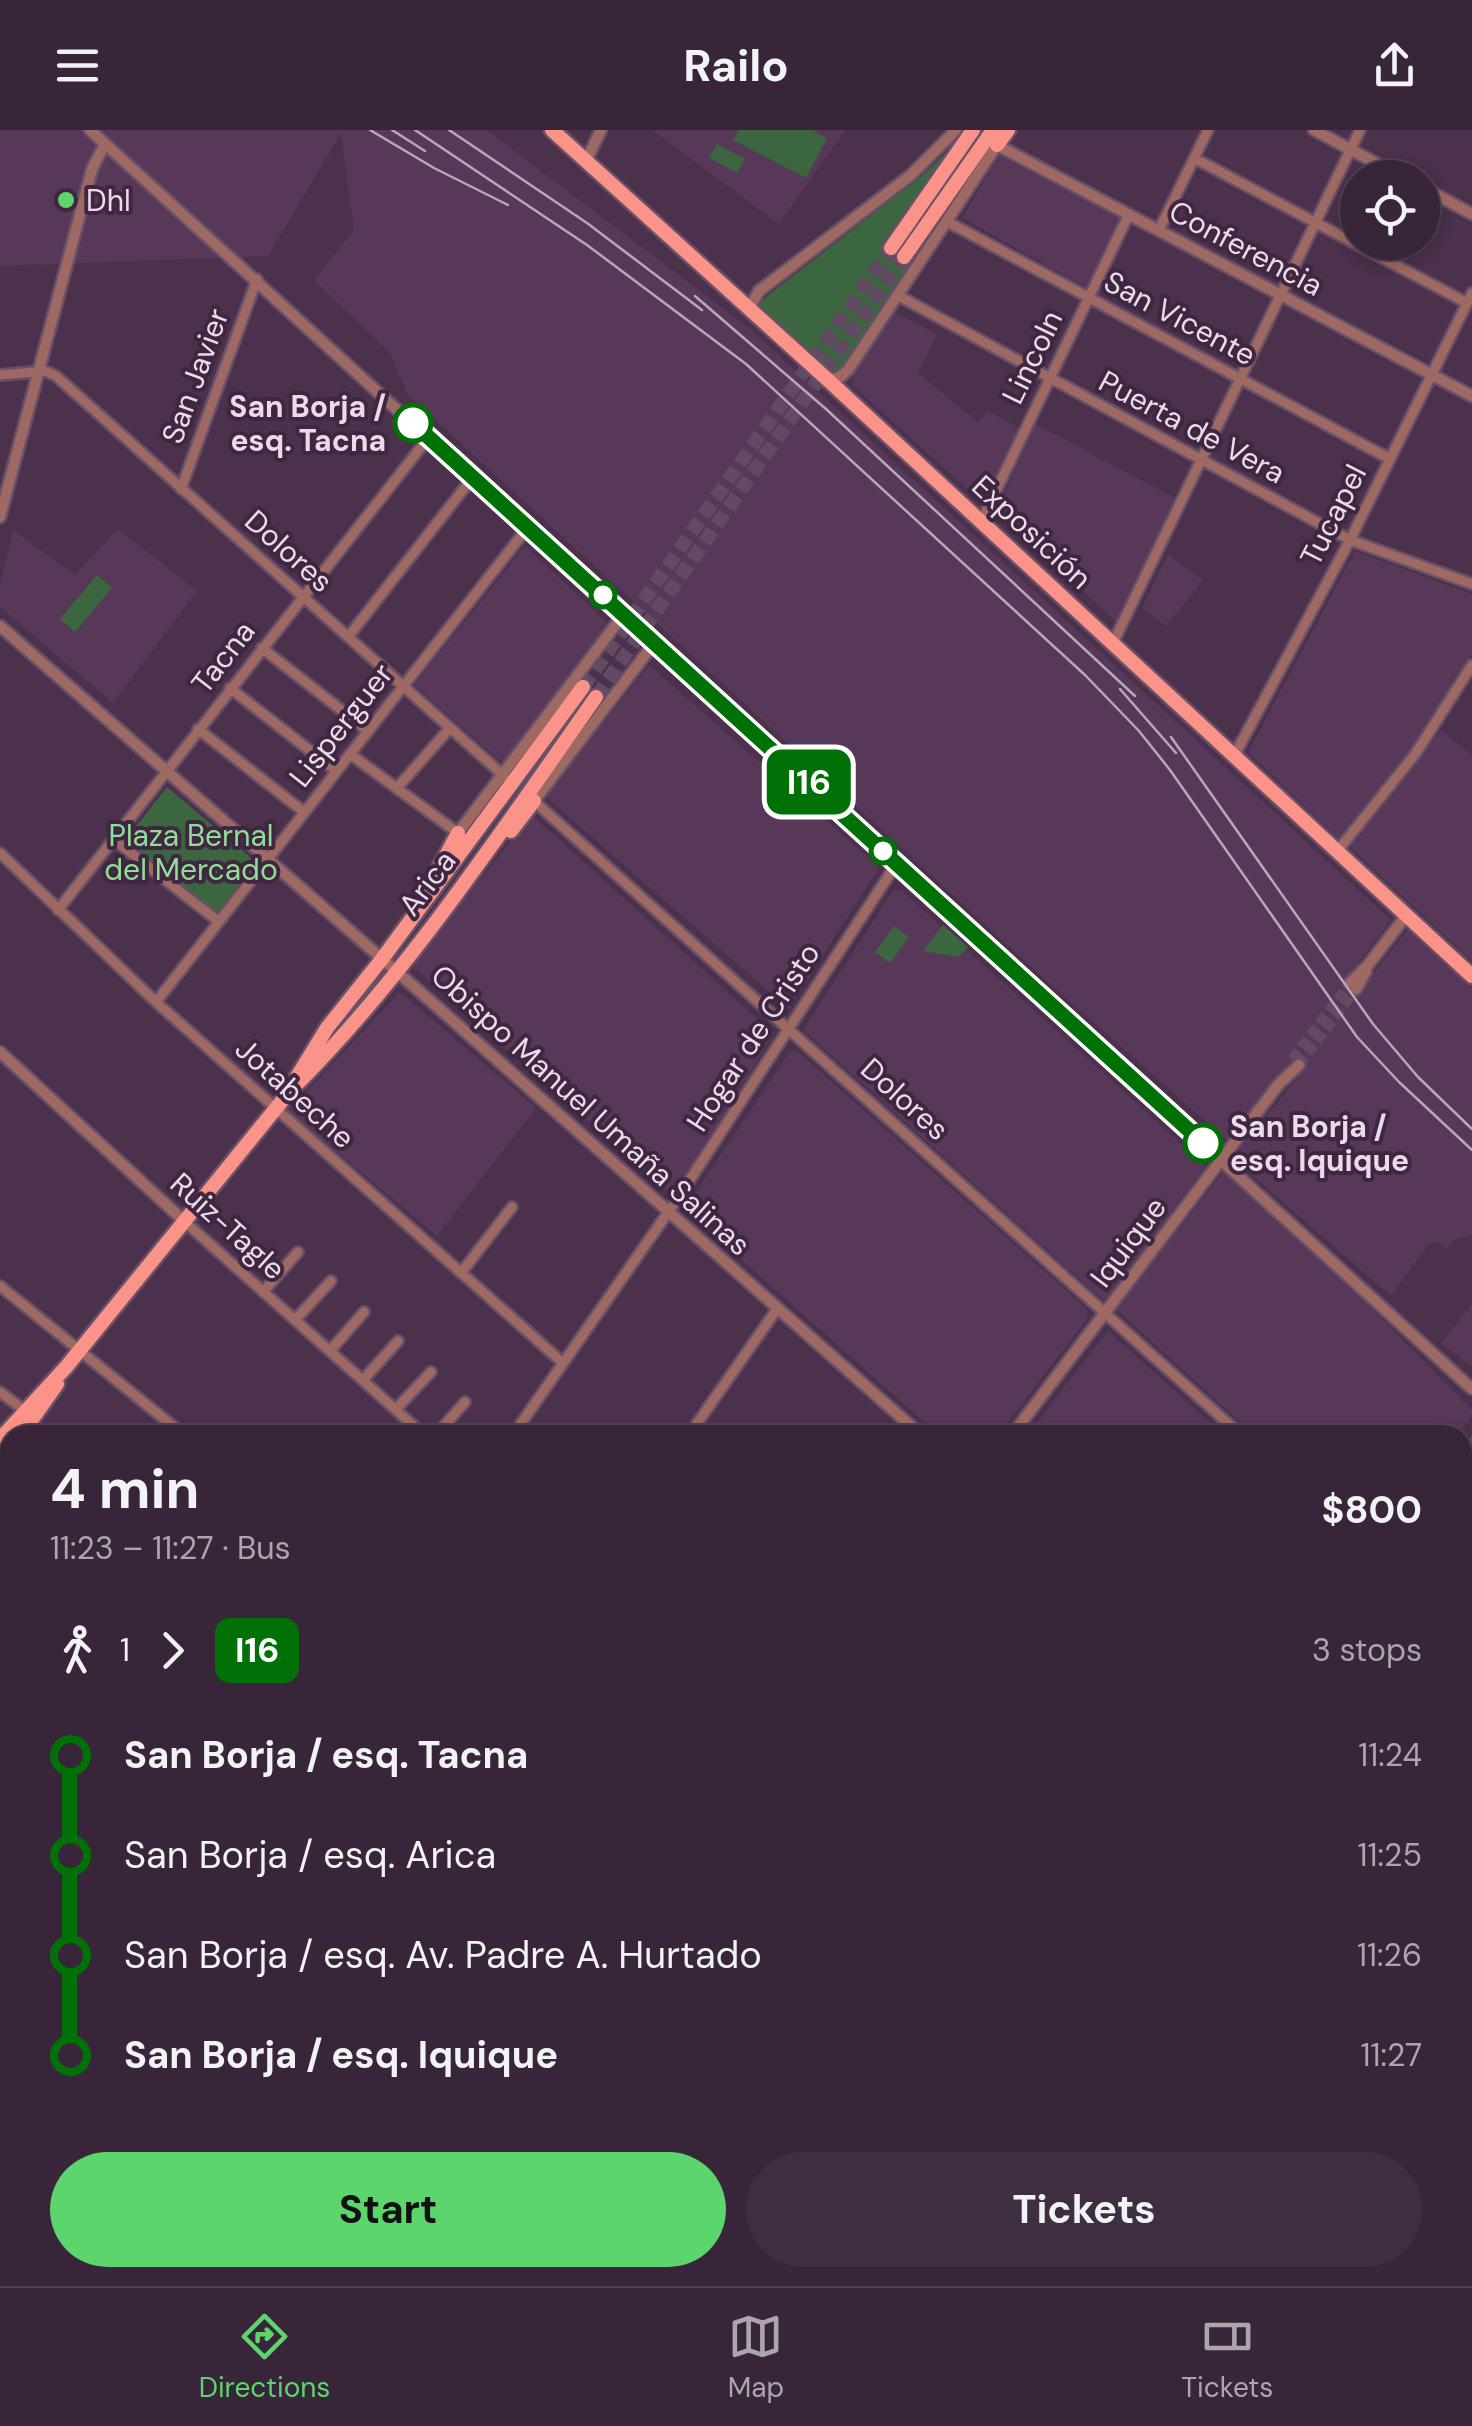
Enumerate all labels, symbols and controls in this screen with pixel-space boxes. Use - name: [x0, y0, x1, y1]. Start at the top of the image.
- text: Railo: [683, 36, 789, 95]
- icon: menu: [50, 38, 105, 93]
- icon: share: [1367, 38, 1422, 93]
- map controls: [1340, 160, 1440, 260]
- button: locate: [1340, 160, 1440, 260]
- place label: Dhl: [86, 181, 131, 220]
- marker: Dhl: [55, 189, 77, 211]
- street label: Conferencia: [1162, 191, 1330, 305]
- street label: San Vicente: [1098, 262, 1262, 374]
- street label: San Javier: [153, 303, 237, 449]
- street label: Lincoln: [993, 304, 1071, 410]
- street label: Puerta de Vera: [1092, 362, 1292, 492]
- place label: San Borja / esq. Tacna: [229, 387, 386, 460]
- marker: San Borja / esq. Tacna: [394, 404, 432, 442]
- street label: Tucapel: [1291, 458, 1375, 572]
- street label: Exposición: [964, 467, 1100, 597]
- street label: Dolores: [237, 501, 341, 601]
- unlabelled marker: [590, 582, 616, 608]
- street label: Tacna: [183, 613, 263, 701]
- street label: Lisperguer: [280, 655, 402, 795]
- line badge: I16: [752, 750, 866, 814]
- text: I16: [787, 759, 831, 805]
- park label: Plaza Bernal del Mercado: [104, 816, 278, 889]
- unlabelled marker: [870, 838, 896, 864]
- street label: Arica: [390, 843, 464, 923]
- street label: Hogar de Cristo: [678, 935, 828, 1139]
- street label: Obispo Manuel Umaña Salinas: [423, 956, 759, 1264]
- street label: Jotabeche: [227, 1029, 363, 1157]
- street label: Dolores: [853, 1049, 957, 1149]
- place label: San Borja / esq. Iquique: [1230, 1107, 1409, 1180]
- marker: San Borja / esq. Iquique: [1184, 1124, 1222, 1162]
- street label: Ruiz-Tagle: [162, 1164, 294, 1288]
- street label: Iquique: [1081, 1189, 1175, 1295]
- text: 4 min: [50, 1453, 199, 1525]
- text: $800: [1321, 1485, 1422, 1535]
- text: 11:23 – 11:27 · Bus: [50, 1527, 291, 1569]
- icon: walk: [50, 1623, 105, 1678]
- icon: forward: [145, 1623, 200, 1678]
- text: I16: [235, 1627, 279, 1673]
- text: 1: [120, 1629, 130, 1671]
- text: 3 stops: [1312, 1629, 1422, 1671]
- text: San Borja / esq. Tacna: [124, 1730, 528, 1780]
- text: 11:24: [1358, 1734, 1422, 1776]
- text: San Borja / esq. Arica: [124, 1830, 496, 1880]
- text: 11:25: [1358, 1834, 1422, 1876]
- text: San Borja / esq. Av. Padre A. Hurtado: [124, 1930, 762, 1980]
- text: 11:26: [1357, 1934, 1422, 1976]
- text: San Borja / esq. Iquique: [124, 2030, 558, 2080]
- text: 11:27: [1361, 2034, 1422, 2076]
- button: Start: [50, 2152, 726, 2267]
- button: Tickets: [746, 2152, 1422, 2267]
- tab: Directions: [199, 2309, 330, 2406]
- tab: Map: [728, 2309, 784, 2406]
- tab: Tickets: [1181, 2309, 1273, 2406]

